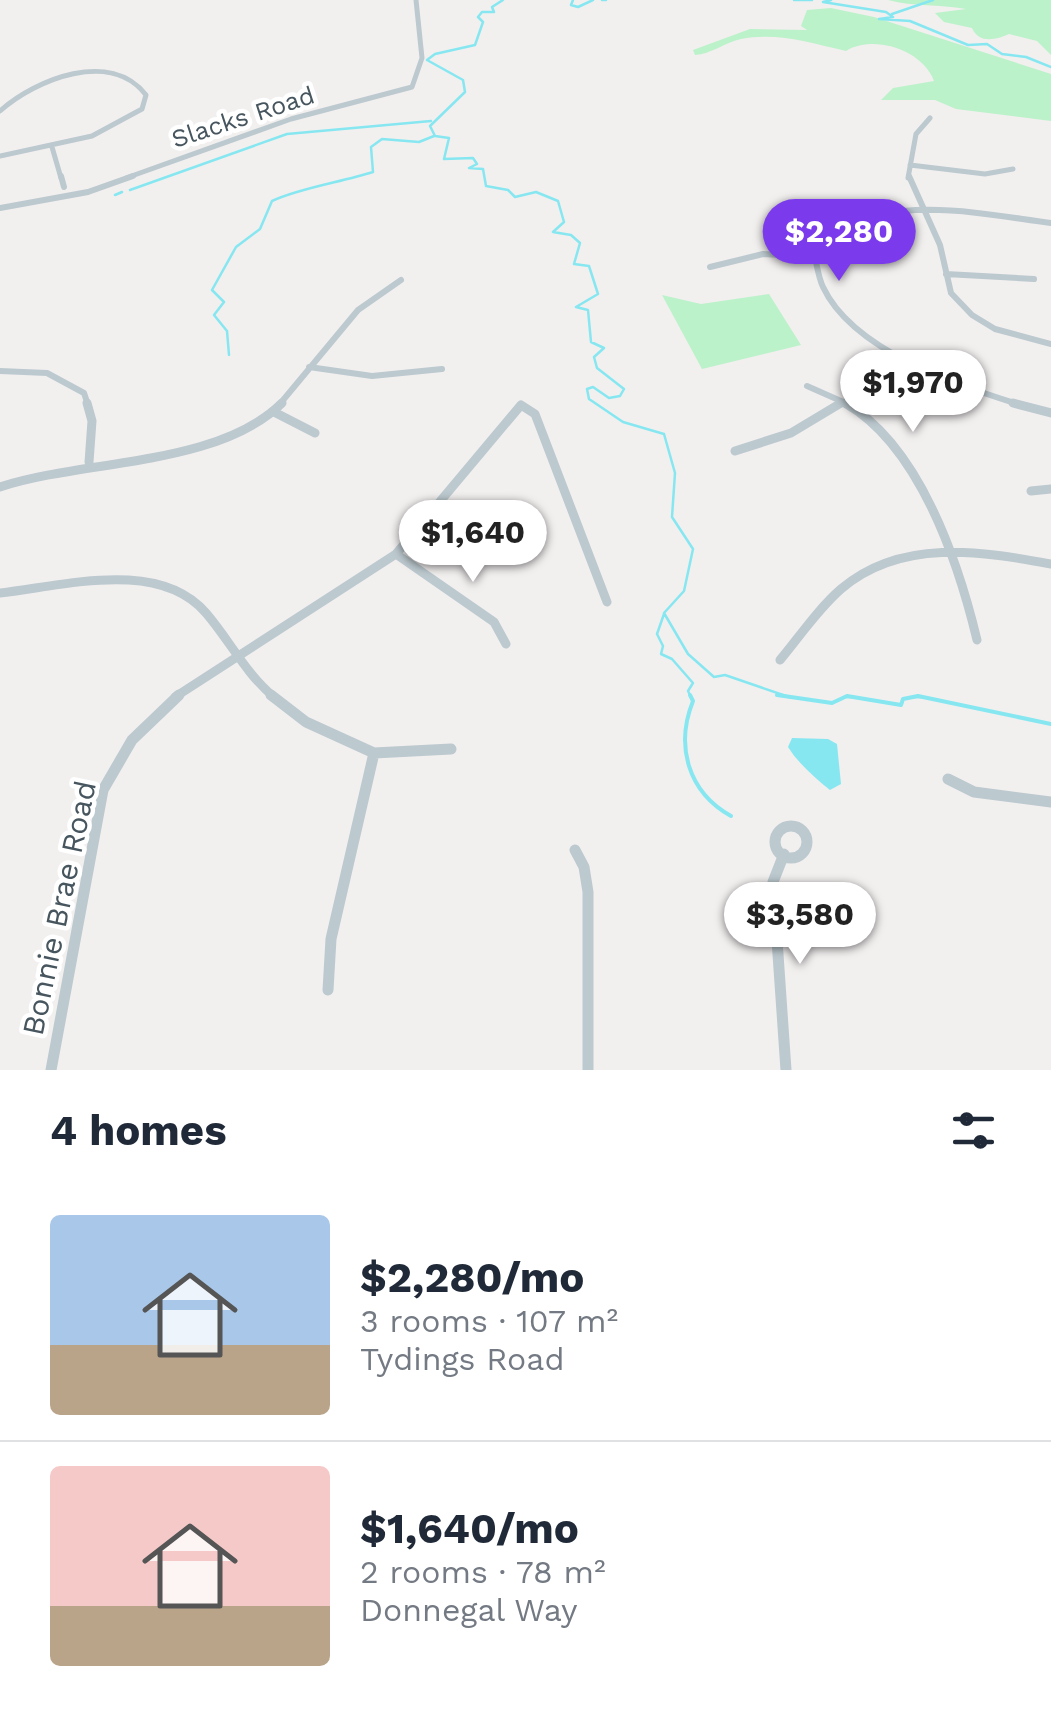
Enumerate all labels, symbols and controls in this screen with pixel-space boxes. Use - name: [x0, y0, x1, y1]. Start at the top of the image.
- street label: Slacks Road: [168, 80, 318, 154]
- pin: $2,280: [758, 199, 920, 284]
- text: $2,280: [785, 212, 893, 250]
- pin: $1,970: [832, 350, 994, 435]
- text: $1,970: [862, 363, 964, 401]
- pin: $1,640: [392, 500, 554, 585]
- text: $1,640: [421, 513, 525, 551]
- street label: Bonnie Brae Road: [15, 777, 103, 1039]
- pin: $3,580: [719, 882, 881, 967]
- text: $3,580: [746, 895, 854, 933]
- icon: filters: [946, 1103, 1001, 1158]
- text: 4 homes: [50, 1106, 227, 1155]
- text: $2,280/mo: [360, 1253, 584, 1302]
- icon: home: [130, 1255, 250, 1375]
- text: 3 rooms · 107 m²: [360, 1302, 618, 1340]
- text: Tydings Road: [360, 1340, 564, 1378]
- text: $1,640/mo: [360, 1504, 579, 1553]
- icon: home: [130, 1506, 250, 1626]
- text: 2 rooms · 78 m²: [360, 1553, 606, 1591]
- text: Donnegal Way: [360, 1591, 577, 1629]

